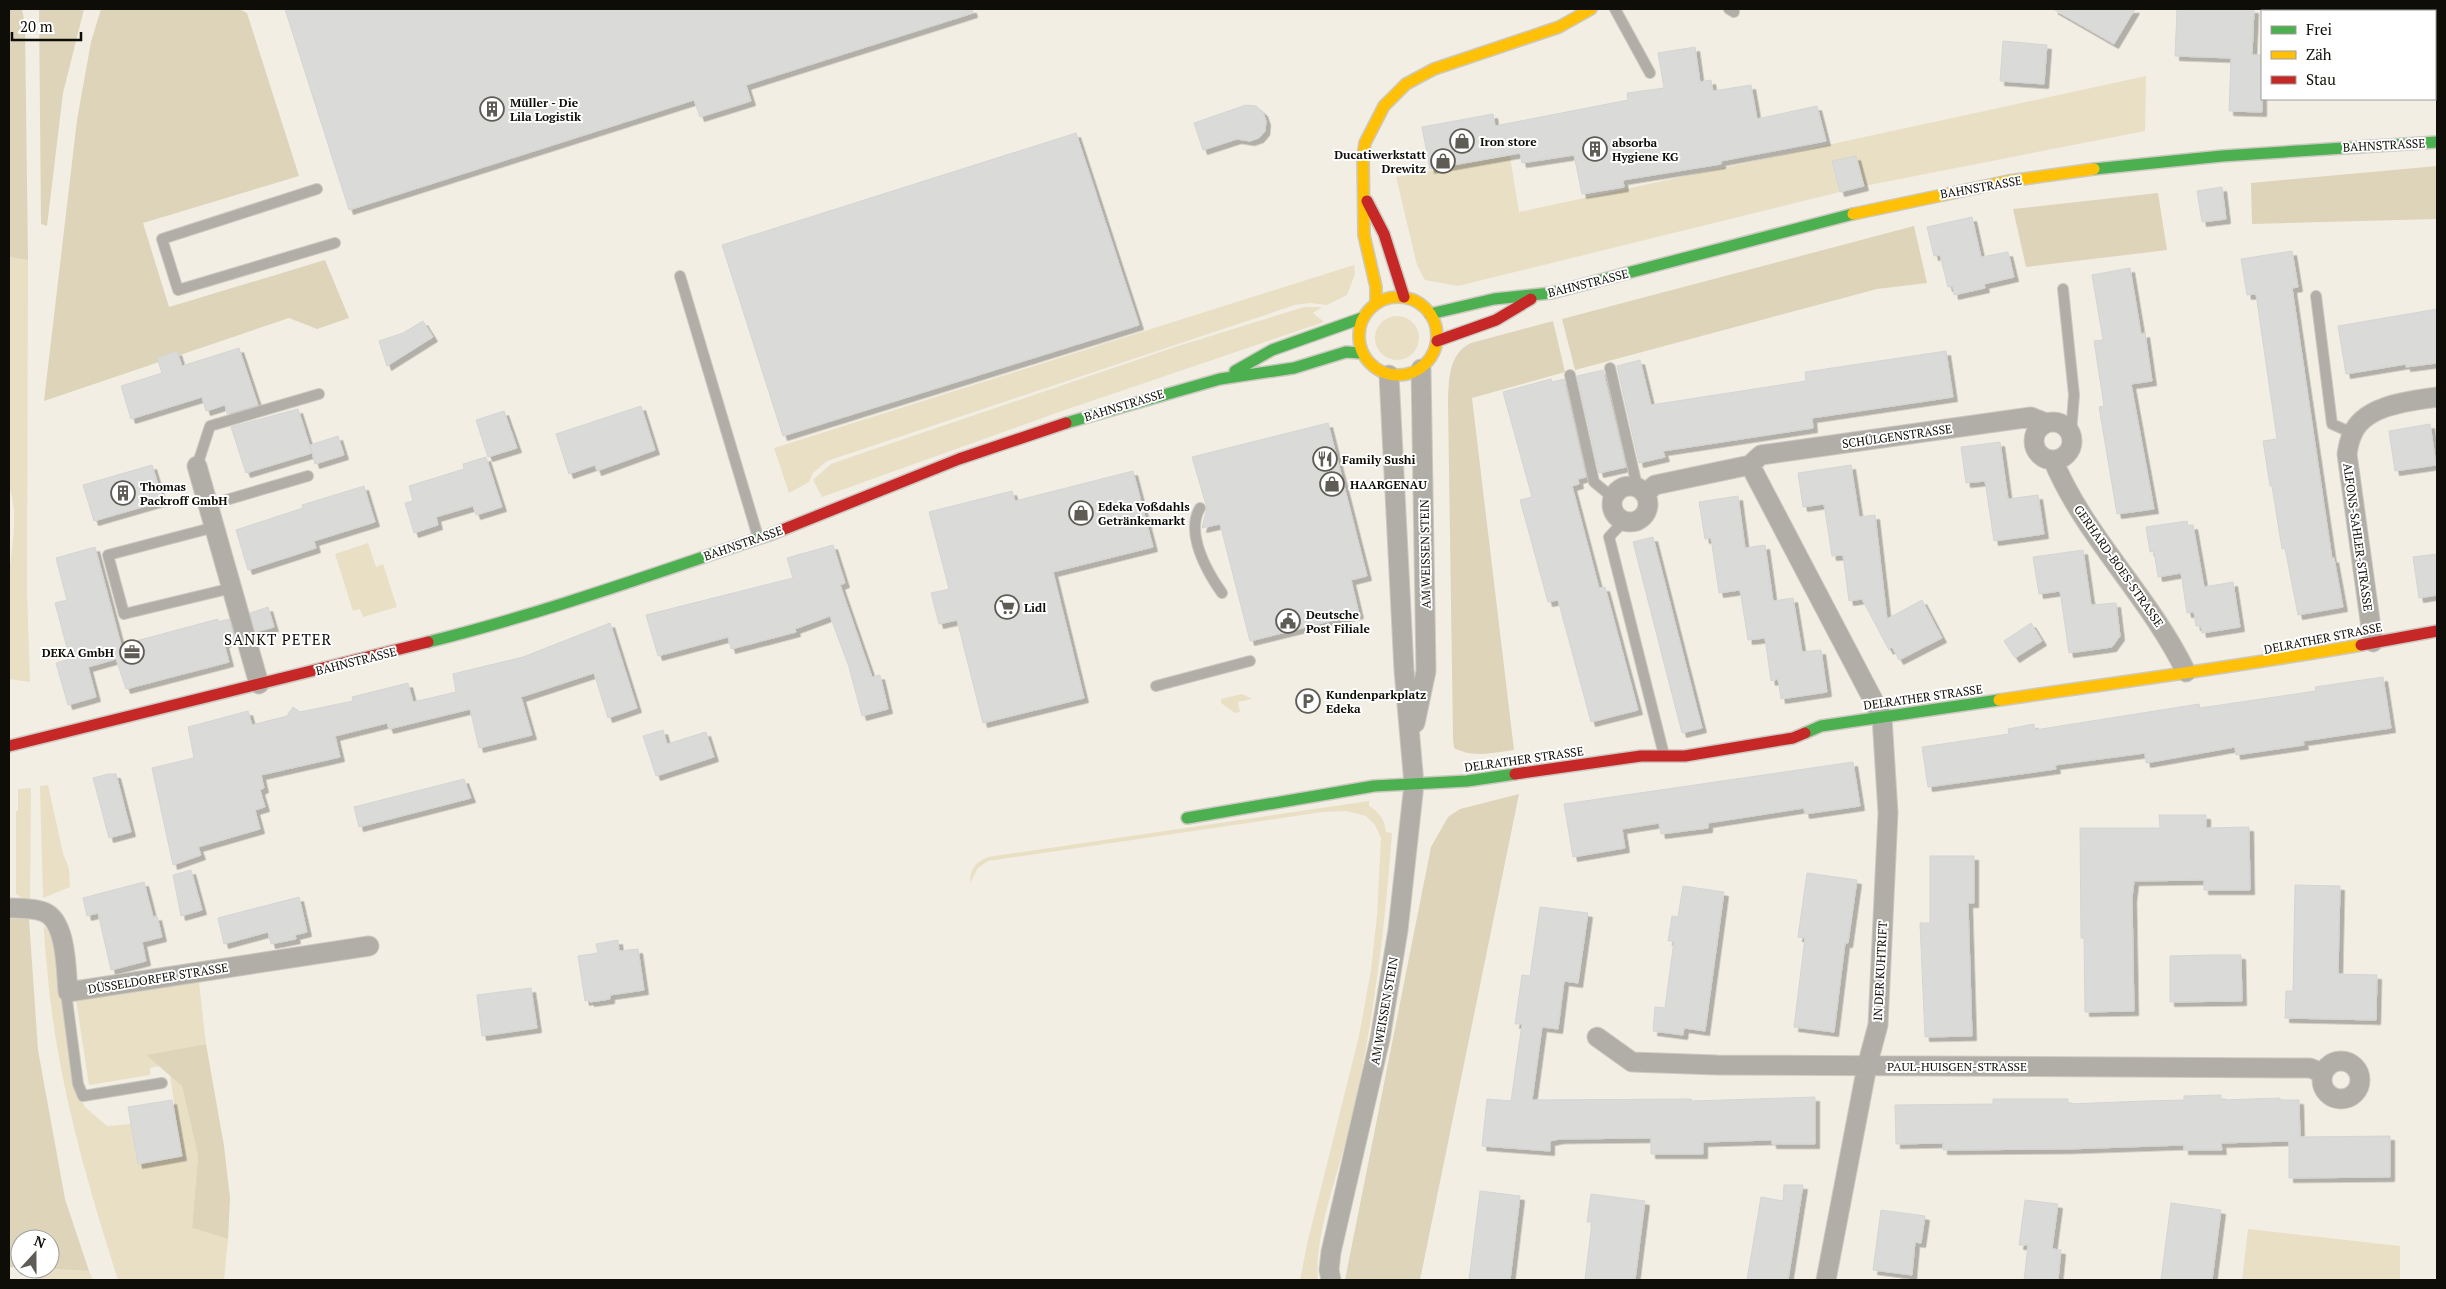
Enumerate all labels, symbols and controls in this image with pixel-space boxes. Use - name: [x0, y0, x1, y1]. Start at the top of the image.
- scale bar: [12, 10, 81, 42]
- legend: [2261, 10, 2436, 100]
- text: 20 m: [20, 16, 53, 36]
- text: Frei: [2306, 19, 2332, 39]
- text: Zäh: [2306, 44, 2332, 64]
- text: Stau: [2306, 69, 2336, 89]
- place label: Müller - Die Lila Logistik: [510, 95, 581, 124]
- building icon: Müller - Die Lila Logistik: [479, 96, 505, 122]
- shop icon: Iron store: [1449, 128, 1475, 154]
- place label: Iron store: [1480, 134, 1537, 149]
- place label: absorba Hygiene KG: [1612, 135, 1679, 164]
- street label: BAHNSTRASSE: [2342, 135, 2426, 155]
- building icon: absorba Hygiene KG: [1582, 136, 1608, 162]
- place label: Ducatiwerkstatt Drewitz: [1334, 147, 1426, 176]
- shop icon: Ducatiwerkstatt Drewitz: [1430, 148, 1456, 174]
- street label: BAHNSTRASSE: [1939, 172, 2023, 202]
- street label: BAHNSTRASSE: [1546, 266, 1630, 300]
- street label: BAHNSTRASSE: [1082, 386, 1166, 424]
- street label: SCHÜLGENSTRASSE: [1841, 421, 1953, 451]
- restaurant icon: Family Sushi: [1312, 446, 1338, 472]
- place label: Family Sushi: [1342, 452, 1415, 467]
- street label: ALFONS-SAHLER-STRASSE: [2340, 462, 2376, 612]
- shop icon: HAARGENAU: [1319, 471, 1345, 497]
- place label: HAARGENAU: [1350, 477, 1427, 492]
- place label: Thomas Packroff GmbH: [140, 479, 227, 508]
- building icon: Thomas Packroff GmbH: [110, 480, 136, 506]
- place label: Edeka Voßdahls Getränkemarkt: [1098, 499, 1190, 528]
- street label: AM WEISSEN STEIN: [1417, 499, 1433, 609]
- shop icon: Edeka Voßdahls Getränkemarkt: [1068, 500, 1094, 526]
- street label: GERHARD-BOES-STRASSE: [2071, 502, 2167, 630]
- street label: BAHNSTRASSE: [701, 522, 785, 564]
- supermarket icon: Lidl: [994, 594, 1020, 620]
- place label: Lidl: [1024, 600, 1046, 615]
- place label: Deutsche Post Filiale: [1306, 607, 1370, 636]
- public building icon: Deutsche Post Filiale: [1275, 608, 1301, 634]
- street label: DELRATHER STRASSE: [2263, 619, 2383, 657]
- district label: SANKT PETER: [224, 629, 332, 649]
- office icon: DEKA GmbH: [119, 639, 145, 665]
- street label: BAHNSTRASSE: [314, 644, 398, 678]
- place label: DEKA GmbH: [42, 645, 114, 660]
- street label: DELRATHER STRASSE: [1862, 681, 1984, 713]
- place label: Kundenparkplatz Edeka: [1326, 687, 1426, 716]
- parking icon: Kundenparkplatz Edeka: [1295, 688, 1321, 714]
- street label: DELRATHER STRASSE: [1463, 743, 1585, 775]
- street label: IN DER KUHTRIFT: [1870, 920, 1890, 1021]
- street label: AM WEISSEN STEIN: [1367, 956, 1401, 1066]
- street label: DÜSSELDORFER STRASSE: [87, 960, 229, 996]
- street label: PAUL-HUISGEN-STRASSE: [1887, 1059, 2027, 1074]
- north arrow: [10, 1229, 60, 1279]
- text: N: [31, 1231, 49, 1252]

